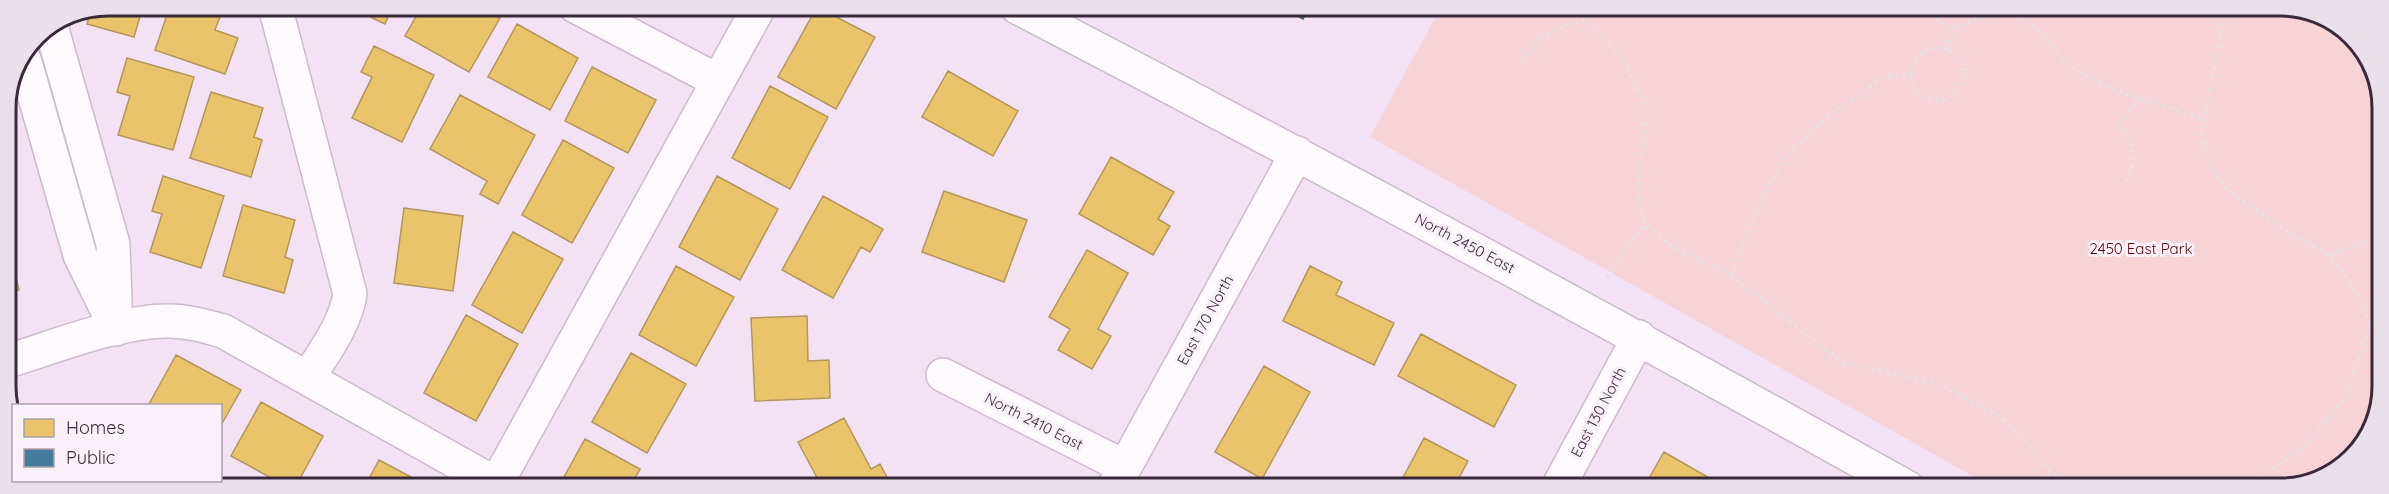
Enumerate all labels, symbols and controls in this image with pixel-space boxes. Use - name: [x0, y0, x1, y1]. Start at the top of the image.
- street label: North 2450 East: [1412, 209, 1518, 277]
- park label: 2450 East Park: [2090, 239, 2192, 258]
- street label: East 170 North: [1173, 272, 1237, 368]
- street label: East 130 North: [1566, 364, 1630, 460]
- street label: North 2410 East: [982, 388, 1086, 454]
- legend: [12, 404, 222, 482]
- text: Homes: [66, 416, 125, 439]
- text: Public: [66, 446, 115, 469]

